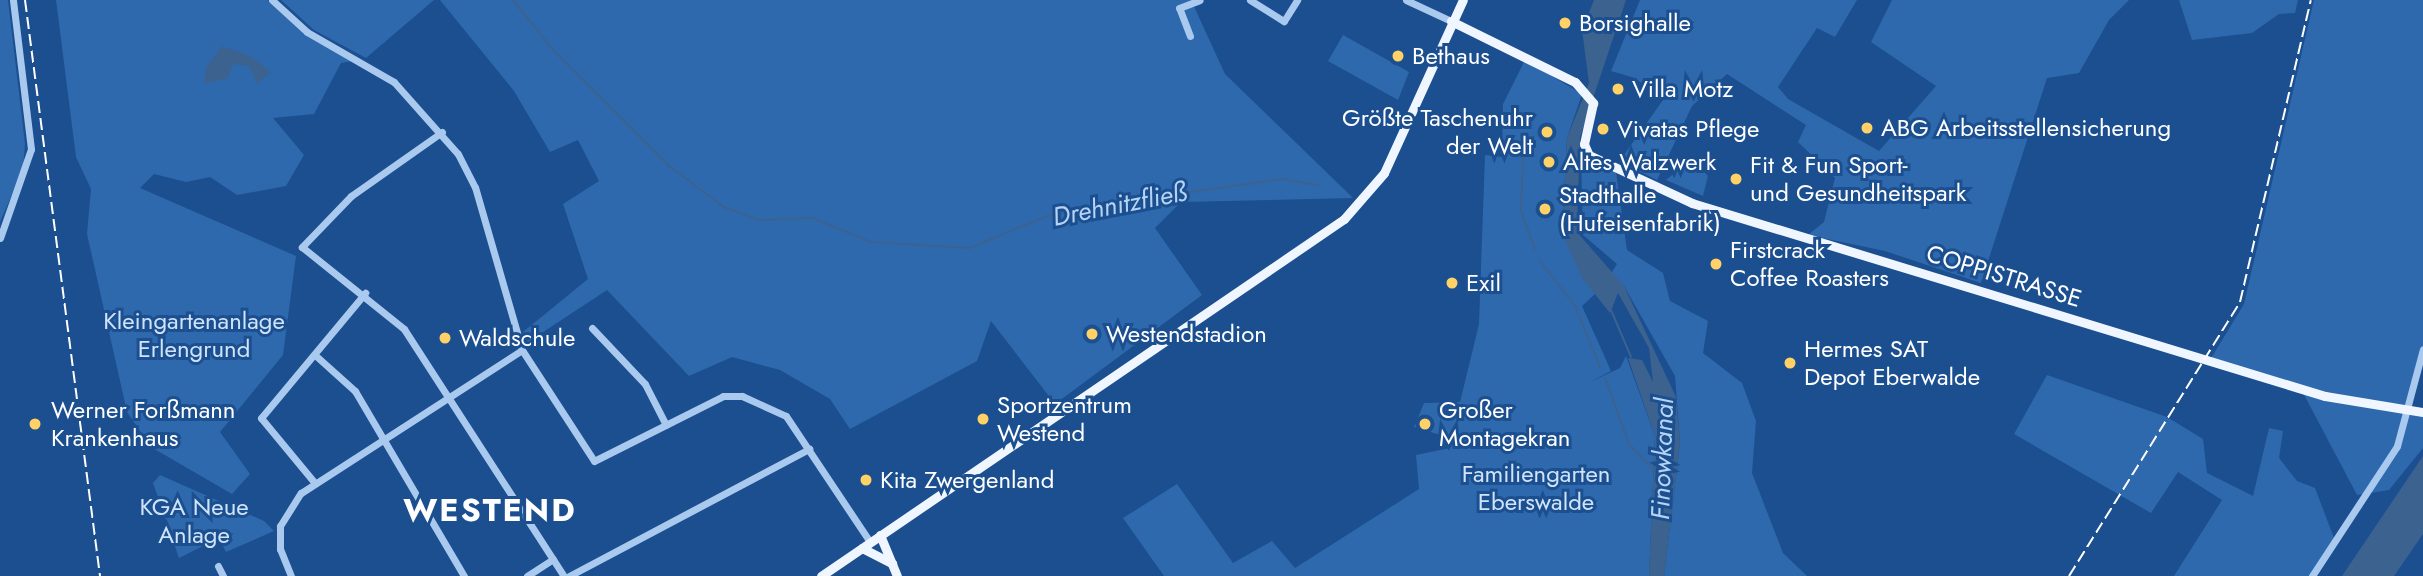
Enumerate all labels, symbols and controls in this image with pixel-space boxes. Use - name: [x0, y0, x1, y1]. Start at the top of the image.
- place label: Borsighalle: [1579, 9, 1691, 37]
- marker: Borsighalle: [1557, 15, 1573, 31]
- place label: Bethaus: [1412, 42, 1490, 70]
- marker: Bethaus: [1390, 48, 1406, 64]
- place label: Villa Motz: [1632, 75, 1733, 103]
- marker: Villa Motz: [1610, 81, 1626, 97]
- place label: Größte Taschenuhr der Welt: [1342, 104, 1533, 160]
- place label: ABG Arbeitsstellensicherung: [1881, 114, 2171, 142]
- place label: Vivatas Pflege: [1617, 115, 1759, 143]
- marker: ABG Arbeitsstellensicherung: [1859, 120, 1875, 136]
- marker: Vivatas Pflege: [1595, 121, 1611, 137]
- marker: Größte Taschenuhr der Welt: [1539, 124, 1555, 140]
- place label: Altes Walzwerk: [1563, 148, 1716, 176]
- place label: Fit & Fun Sport- und Gesundheitspark: [1750, 151, 1966, 207]
- marker: Altes Walzwerk: [1541, 154, 1557, 170]
- marker: Fit & Fun Sport- und Gesundheitspark: [1728, 171, 1744, 187]
- water label: Drehnitzfließ: [1050, 177, 1190, 233]
- place label: Stadthalle (Hufeisenfabrik): [1559, 181, 1721, 237]
- marker: Stadthalle (Hufeisenfabrik): [1537, 201, 1553, 217]
- place label: Firstcrack Coffee Roasters: [1730, 236, 1889, 292]
- street label: COPPISTRASSE: [1923, 239, 2085, 313]
- marker: Firstcrack Coffee Roasters: [1708, 256, 1724, 272]
- place label: Exil: [1466, 269, 1501, 297]
- marker: Exil: [1444, 275, 1460, 291]
- park label: Kleingartenanlage Erlengrund: [103, 307, 285, 363]
- place label: Westendstadion: [1106, 320, 1267, 348]
- place label: Waldschule: [459, 324, 575, 352]
- marker: Westendstadion: [1084, 326, 1100, 342]
- marker: Waldschule: [437, 330, 453, 346]
- place label: Hermes SAT Depot Eberwalde: [1804, 335, 1980, 391]
- marker: Hermes SAT Depot Eberwalde: [1782, 355, 1798, 371]
- place label: Sportzentrum Westend: [997, 391, 1132, 447]
- place label: Werner Forßmann Krankenhaus: [51, 396, 235, 452]
- place label: Großer Montagekran: [1439, 396, 1570, 452]
- water label: Finowkanal: [1645, 398, 1681, 520]
- marker: Sportzentrum Westend: [975, 411, 991, 427]
- marker: Werner Forßmann Krankenhaus: [25, 414, 45, 434]
- marker: Großer Montagekran: [1417, 416, 1433, 432]
- park label: Familiengarten Eberswalde: [1462, 460, 1610, 516]
- place label: Kita Zwergenland: [880, 466, 1054, 494]
- marker: Kita Zwergenland: [858, 472, 874, 488]
- district label: WESTEND: [404, 491, 576, 529]
- park label: KGA Neue Anlage: [139, 493, 249, 549]

